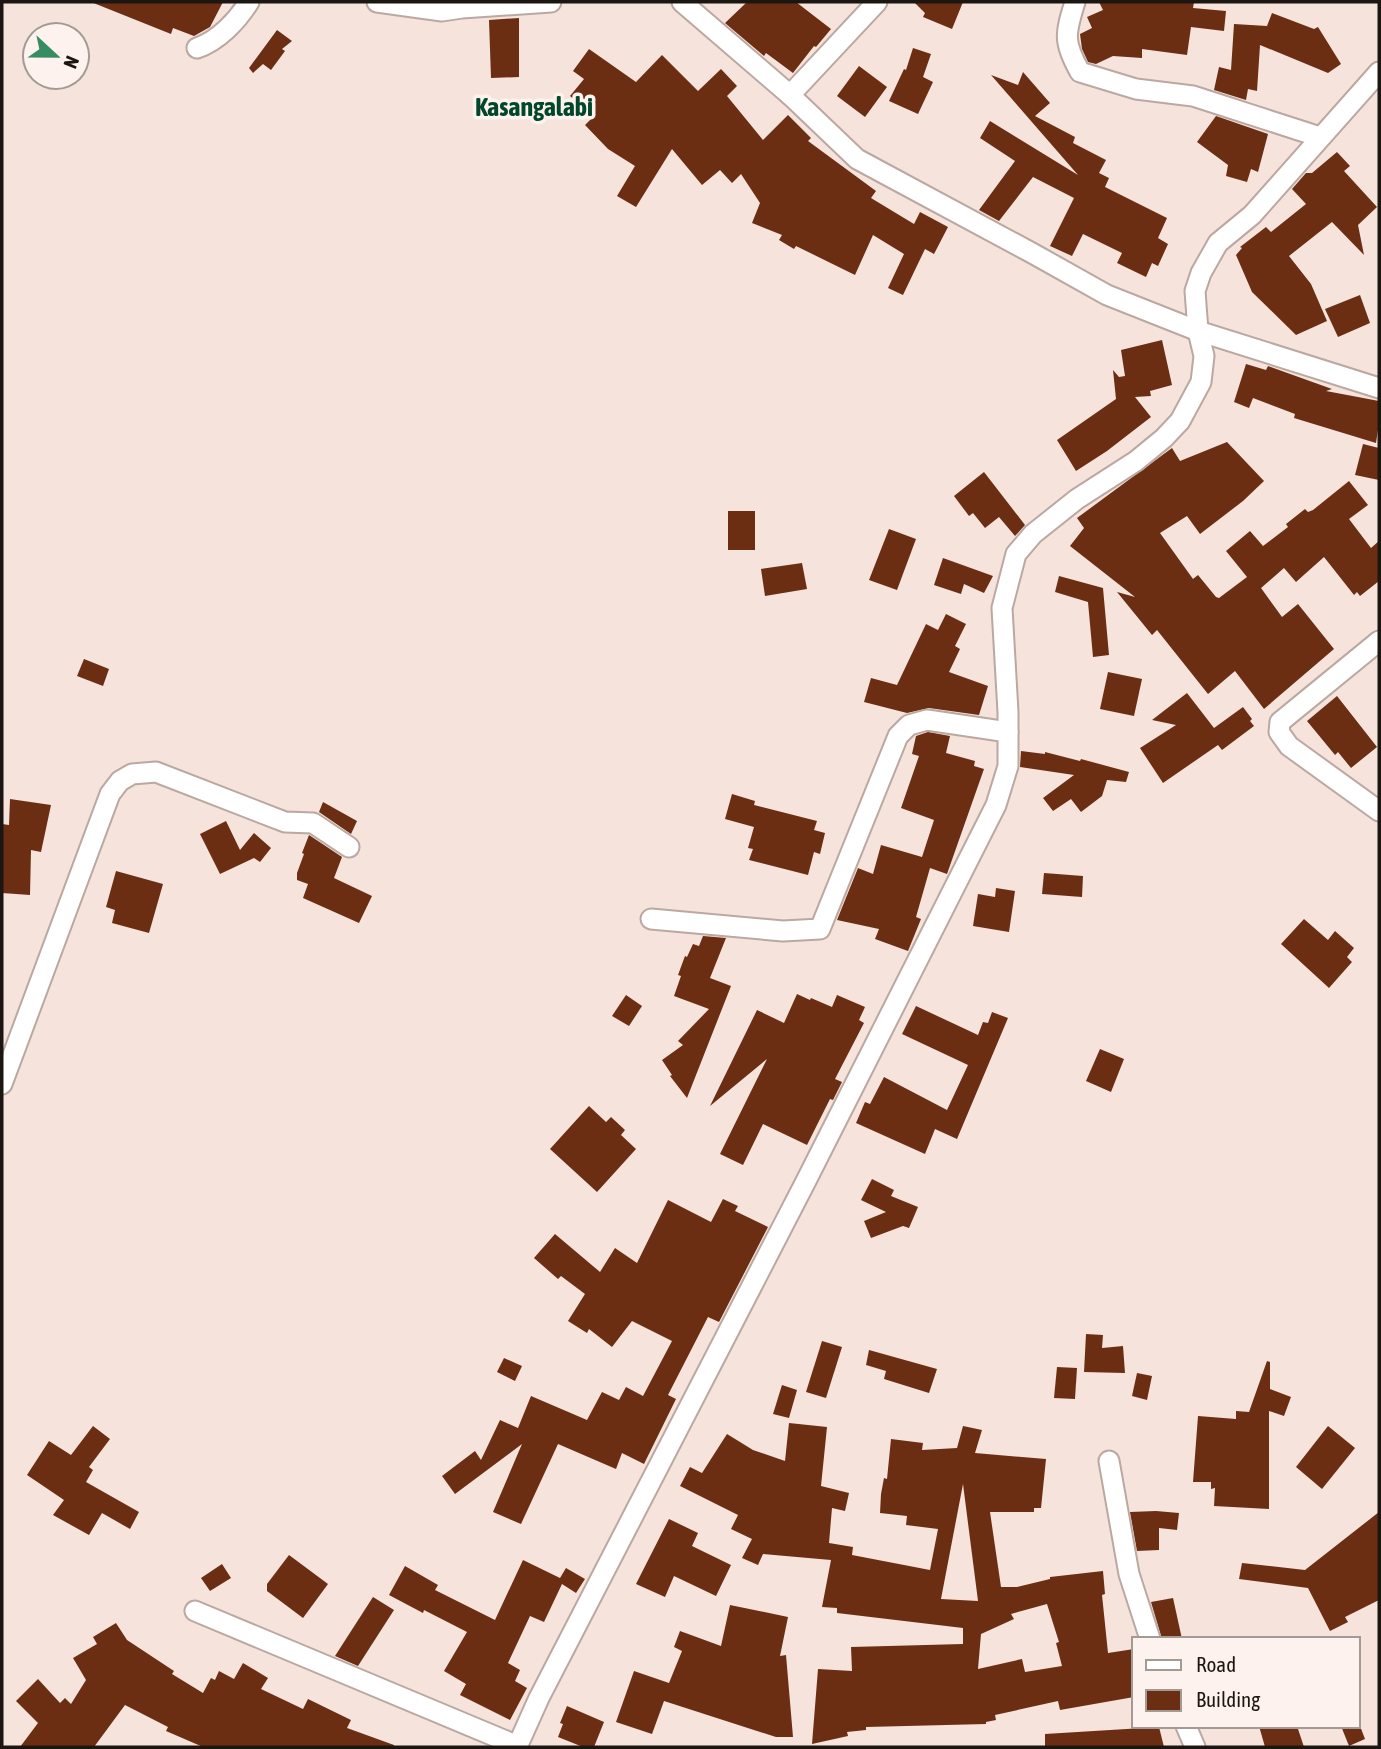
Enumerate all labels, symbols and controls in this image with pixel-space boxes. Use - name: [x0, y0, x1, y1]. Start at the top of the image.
- north arrow: [21, 21, 91, 91]
- text: N: [59, 53, 84, 72]
- district label: Kasangalabi: [475, 92, 593, 122]
- legend: [1132, 1637, 1360, 1728]
- text: Road: [1196, 1652, 1236, 1676]
- text: Building: [1196, 1687, 1260, 1711]

